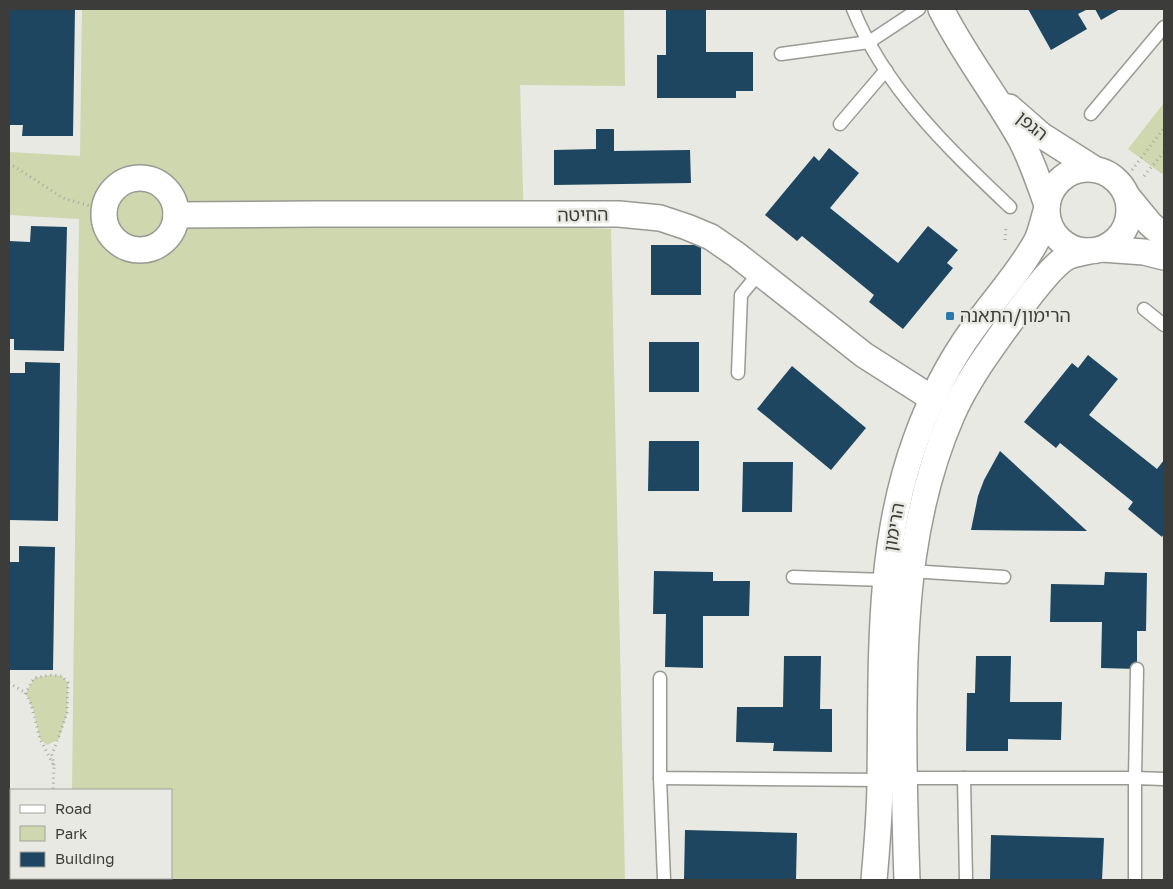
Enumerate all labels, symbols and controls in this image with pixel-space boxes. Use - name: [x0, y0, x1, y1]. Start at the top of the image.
- street label: הגפן: [1012, 106, 1053, 145]
- street label: החיטה: [557, 203, 609, 225]
- place label: הרימון/התאנה: [960, 304, 1071, 326]
- marker: הרימון/התאנה: [944, 310, 956, 322]
- street label: הרימון: [878, 501, 908, 553]
- legend: [10, 789, 172, 879]
- text: Road: [55, 799, 92, 817]
- text: Park: [55, 824, 88, 842]
- text: Building: [55, 849, 115, 867]

